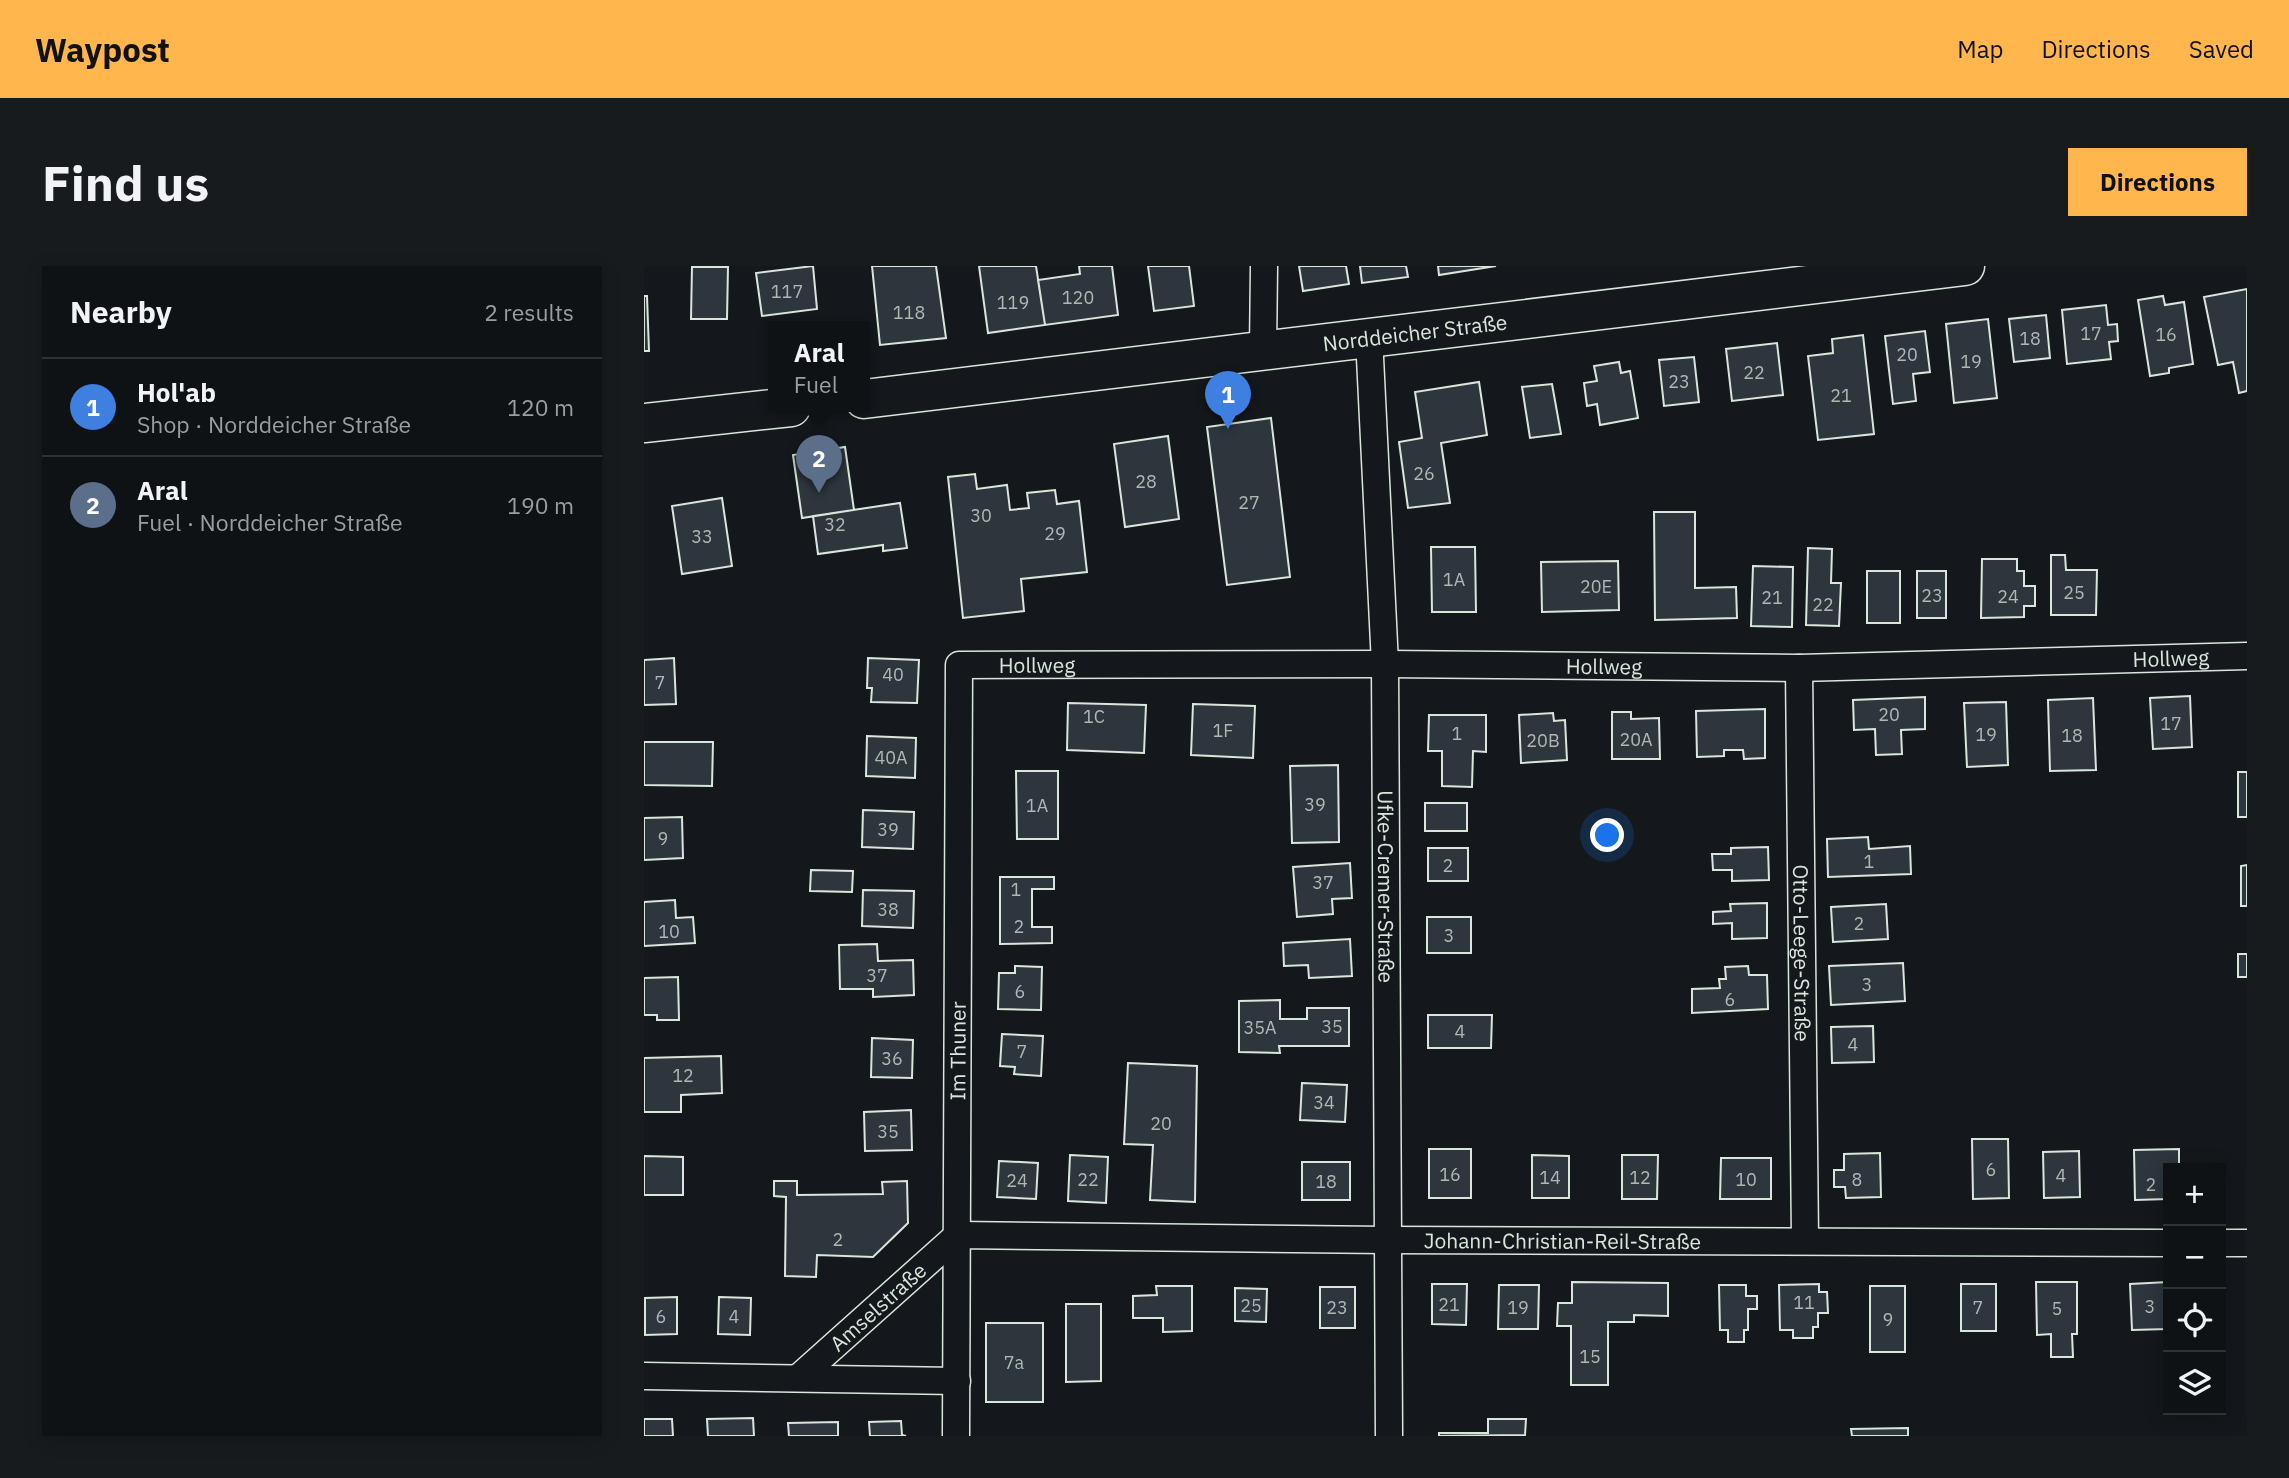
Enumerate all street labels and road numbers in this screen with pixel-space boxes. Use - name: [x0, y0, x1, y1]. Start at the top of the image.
- street label: Norddeicher Straße: [1321, 307, 1509, 357]
- street label: Hollweg: [2132, 643, 2209, 673]
- street label: Hollweg: [999, 651, 1075, 679]
- street label: Hollweg: [1566, 652, 1642, 680]
- street label: Ufke-Cremer-Straße: [1372, 790, 1401, 983]
- street label: Otto-Leege-Straße: [1787, 864, 1817, 1042]
- street label: Im Thuner: [943, 1001, 972, 1100]
- street label: Johann-Christian-Reil-Straße: [1424, 1226, 1701, 1255]
- street label: Amselstraße: [823, 1256, 932, 1357]

